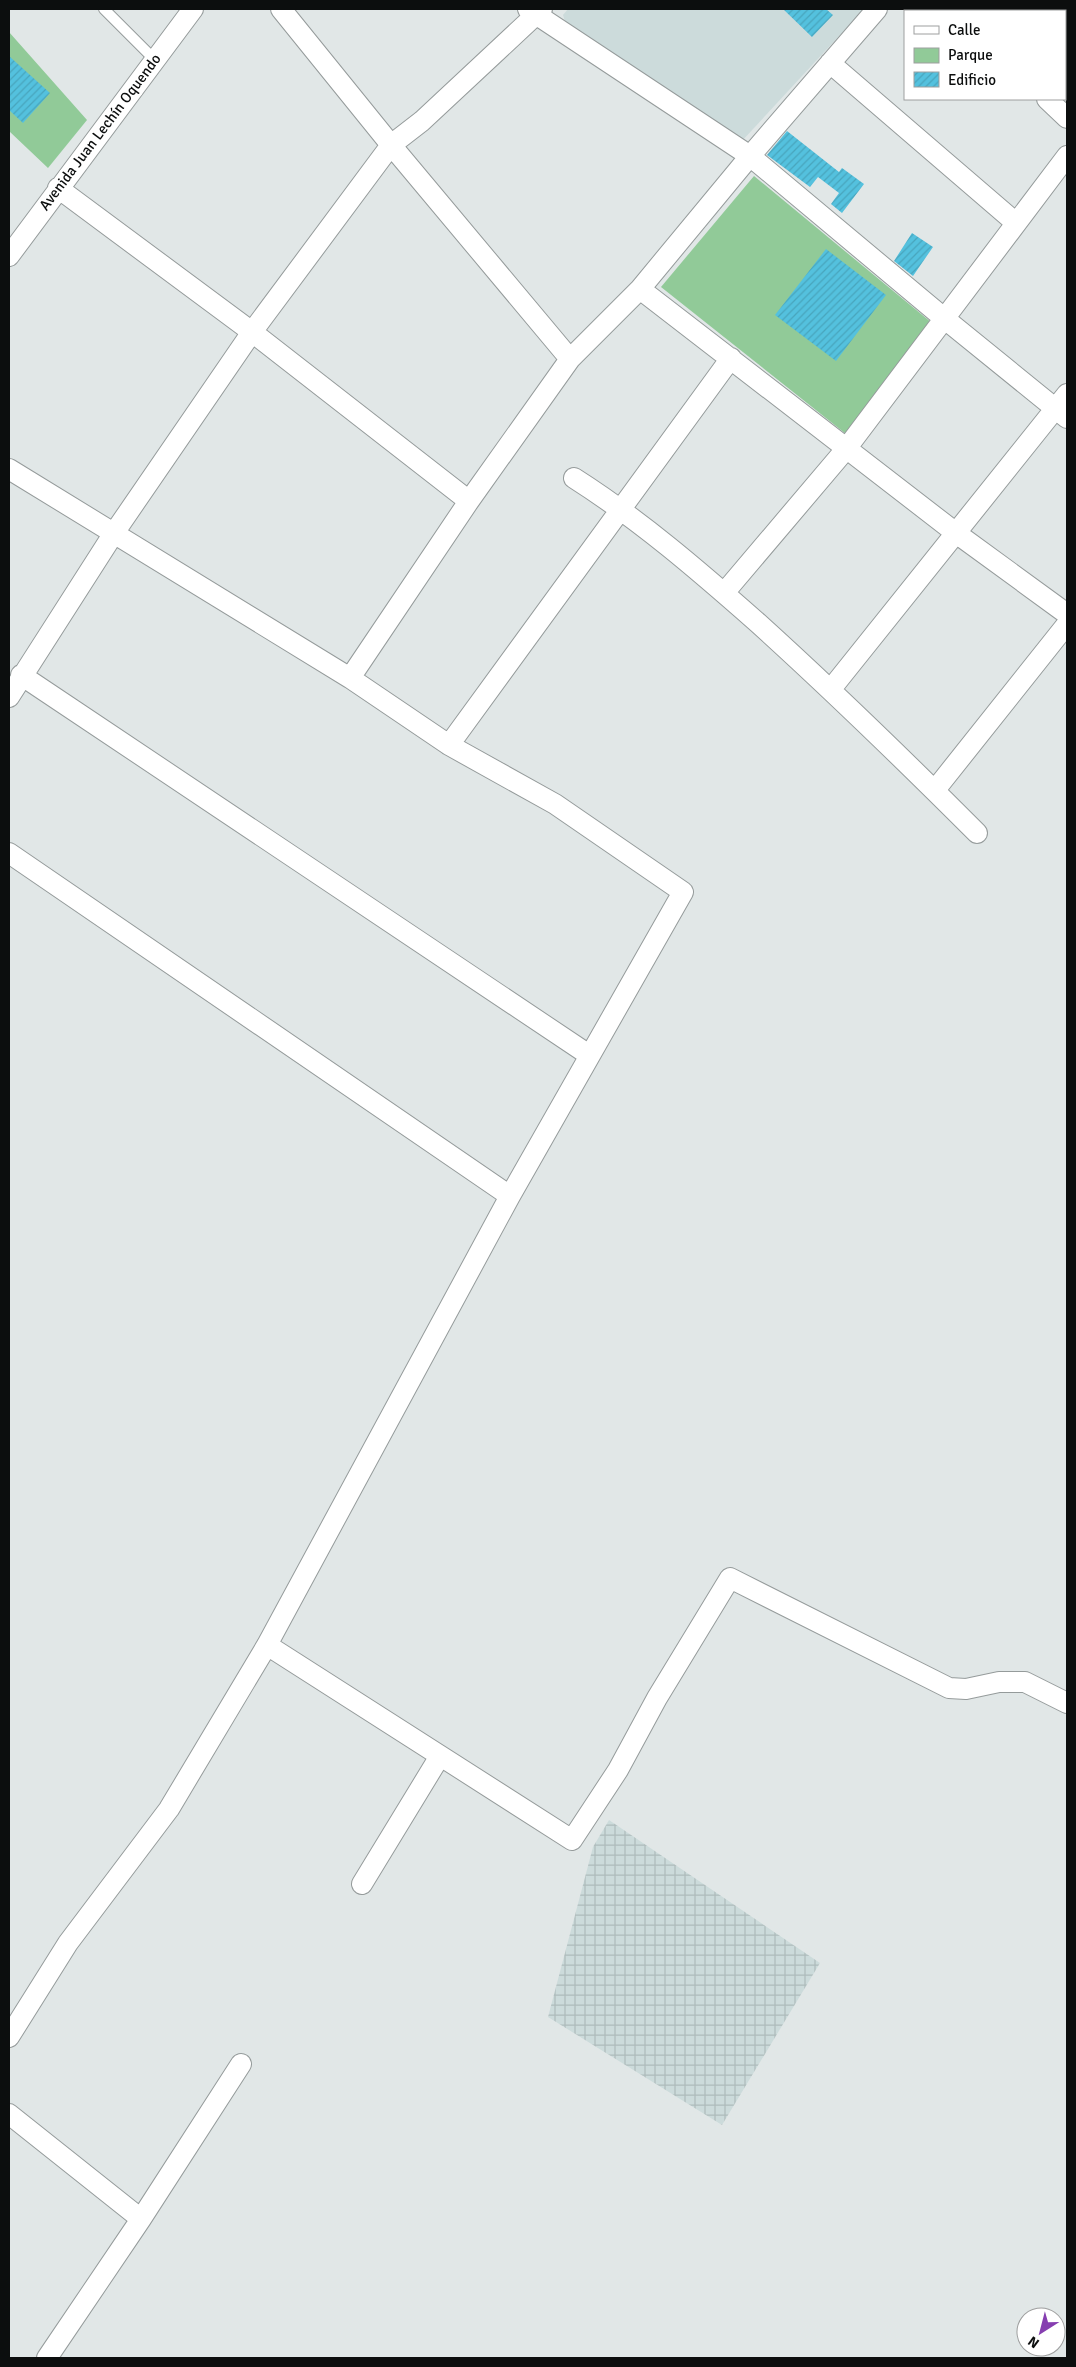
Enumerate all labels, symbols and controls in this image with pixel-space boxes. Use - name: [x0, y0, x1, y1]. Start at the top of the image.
- legend: [904, 10, 1066, 100]
- text: Calle: [948, 21, 981, 39]
- text: Parque: [948, 46, 993, 64]
- street label: Avenida Juan Lechín Oquendo: [35, 50, 165, 214]
- text: Edificio: [948, 71, 996, 89]
- north arrow: [1016, 2307, 1066, 2357]
- text: N: [1025, 2332, 1043, 2352]

